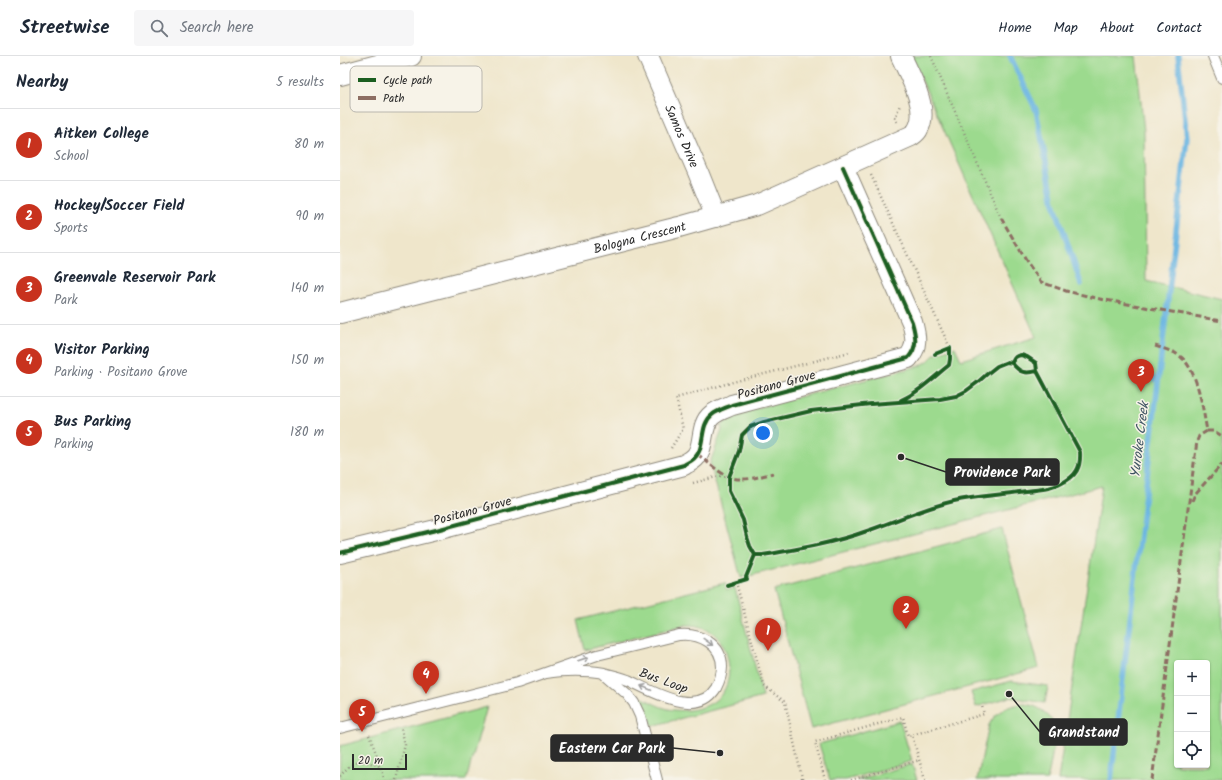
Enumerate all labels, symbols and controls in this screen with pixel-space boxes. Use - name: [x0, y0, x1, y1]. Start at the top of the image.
- search box: [134, 10, 414, 46]
- text: Streetwise: [20, 13, 110, 43]
- text: Search here: [180, 16, 254, 40]
- icon: search: [148, 17, 170, 39]
- text: Home: [998, 17, 1032, 39]
- text: Map: [1054, 17, 1078, 39]
- text: About: [1100, 17, 1134, 39]
- text: Contact: [1156, 17, 1202, 39]
- legend: [350, 66, 482, 112]
- text: Nearby: [16, 69, 68, 96]
- text: 5 results: [276, 72, 324, 93]
- text: Cycle path: [383, 72, 432, 90]
- text: Path: [383, 90, 404, 108]
- street label: Samos Drive: [658, 101, 704, 172]
- text: Aitken College: [54, 122, 149, 146]
- text: 1: [27, 134, 31, 155]
- text: 80 m: [294, 134, 324, 155]
- text: School: [54, 146, 89, 167]
- text: Hockey/Soccer Field: [54, 194, 184, 218]
- text: 2: [25, 206, 33, 227]
- text: 90 m: [296, 206, 324, 227]
- street label: Bologna Crescent: [591, 216, 690, 260]
- text: Sports: [54, 218, 88, 239]
- text: Greenvale Reservoir Park: [54, 266, 215, 290]
- text: 3: [25, 278, 33, 299]
- text: 140 m: [291, 278, 324, 299]
- text: Park: [54, 290, 78, 311]
- text: Visitor Parking: [54, 338, 150, 362]
- text: 4: [25, 350, 33, 371]
- text: 150 m: [291, 350, 324, 371]
- pin: 3: [1128, 359, 1154, 392]
- text: Parking · Positano Grove: [54, 362, 187, 383]
- street label: Positano Grove: [735, 365, 818, 406]
- water label: Yuroke Creek: [1124, 398, 1156, 479]
- text: Bus Parking: [54, 410, 132, 434]
- text: 5: [26, 422, 32, 443]
- text: 180 m: [290, 422, 324, 443]
- your location: [753, 423, 773, 443]
- text: Parking: [54, 434, 94, 455]
- callout: Providence Park: [946, 459, 1059, 485]
- text: Providence Park: [954, 462, 1051, 484]
- street label: Positano Grove: [431, 491, 514, 532]
- pin: 2: [893, 596, 919, 629]
- pin: 1: [755, 618, 781, 651]
- one-way arrow: [702, 638, 713, 646]
- one-way arrow: [577, 655, 589, 663]
- map controls: [1174, 660, 1210, 768]
- button: +: [1174, 660, 1210, 696]
- pin: 4: [413, 661, 439, 694]
- street label: Bus Loop: [636, 663, 691, 700]
- one-way arrow: [640, 684, 652, 692]
- button: −: [1174, 696, 1210, 732]
- pin: 5: [349, 699, 375, 732]
- callout: Grandstand: [1040, 719, 1127, 745]
- text: Grandstand: [1048, 722, 1120, 744]
- button: locate: [1174, 732, 1210, 768]
- callout: Eastern Car Park: [551, 735, 673, 761]
- text: Eastern Car Park: [559, 738, 666, 760]
- scale bar: [352, 752, 407, 771]
- text: 20 m: [358, 752, 383, 770]

